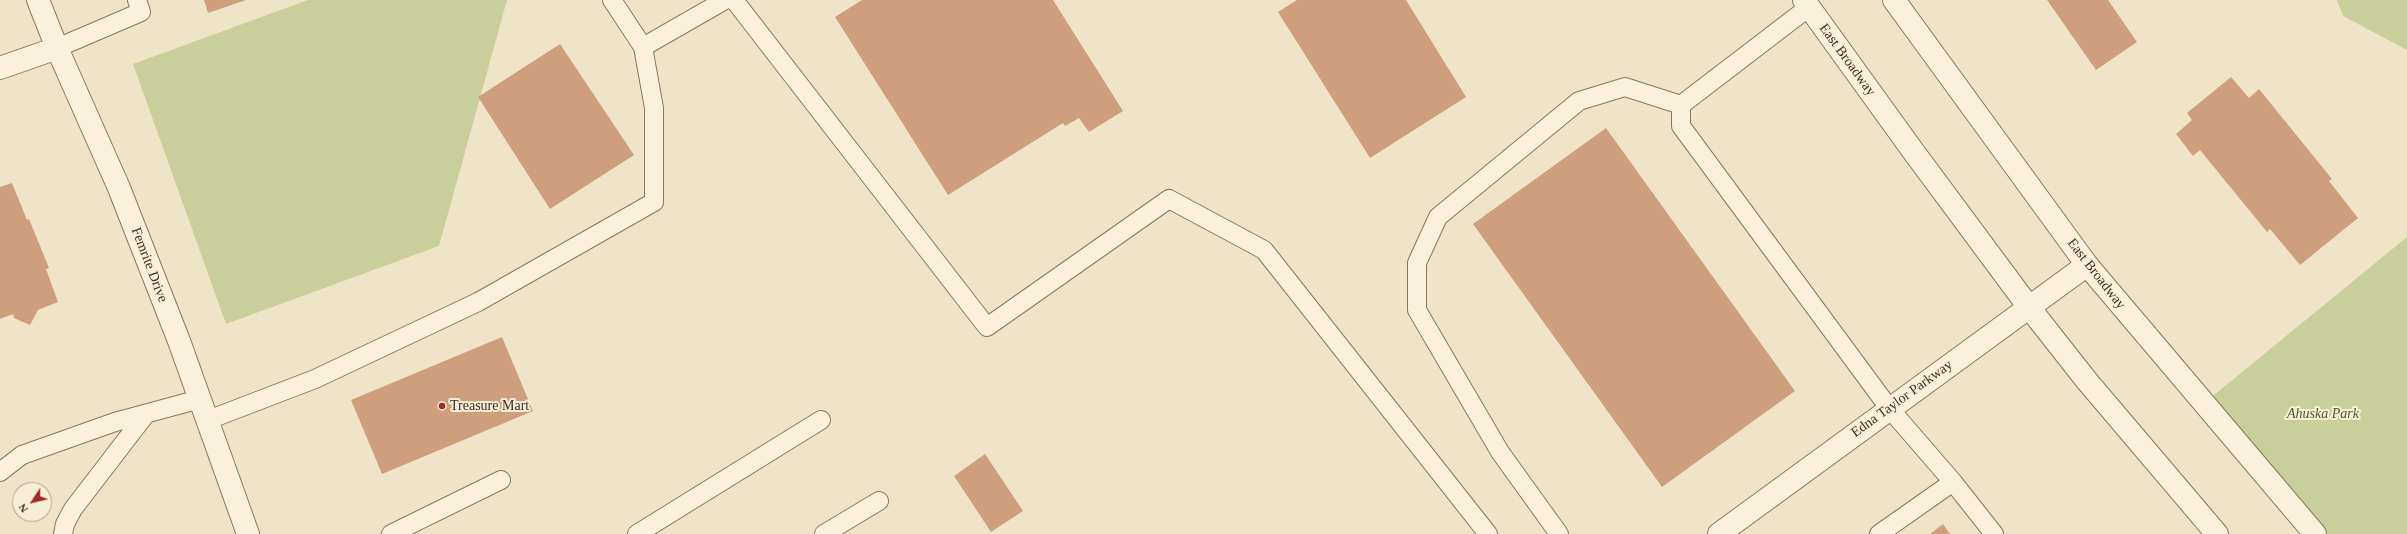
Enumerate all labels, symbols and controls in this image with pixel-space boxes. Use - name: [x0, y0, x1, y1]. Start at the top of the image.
- street label: East Broadway: [1815, 21, 1879, 99]
- street label: Femrite Drive: [127, 225, 171, 305]
- street label: East Broadway: [2063, 235, 2129, 313]
- street label: Edna Taylor Parkway: [1848, 357, 1956, 441]
- place label: Treasure Mart: [450, 398, 529, 414]
- marker: Treasure Mart: [437, 401, 447, 411]
- park label: Ahuska Park: [2287, 406, 2359, 422]
- north arrow: [12, 482, 52, 522]
- text: N: [16, 502, 30, 515]

